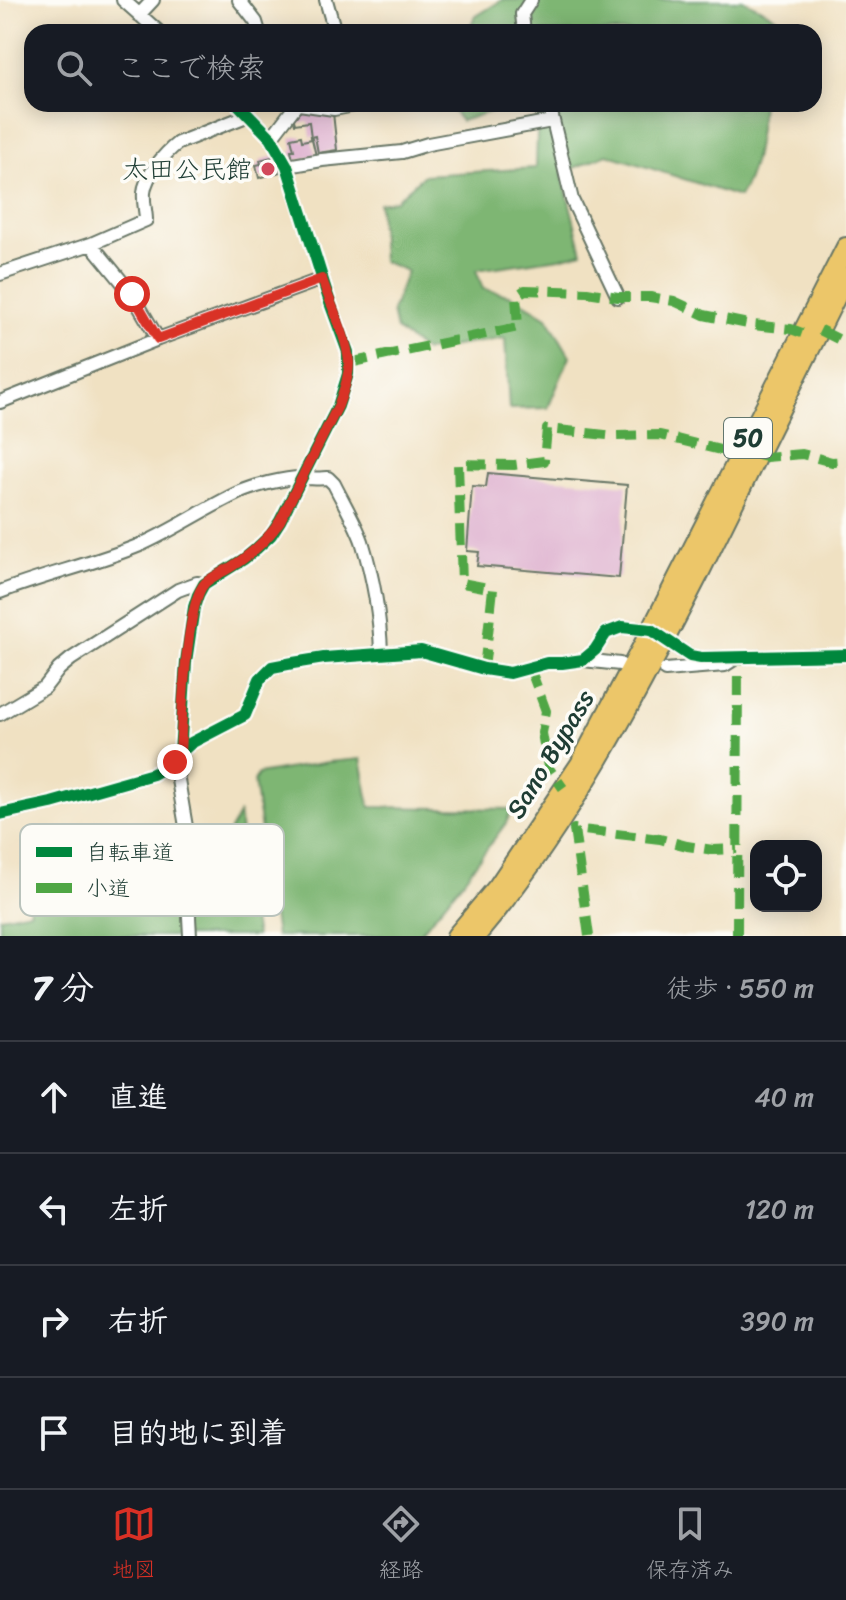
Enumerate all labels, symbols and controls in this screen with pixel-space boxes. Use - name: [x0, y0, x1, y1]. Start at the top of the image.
- search box: [24, 24, 822, 112]
- text: ここで検索: [116, 41, 266, 95]
- icon: search: [52, 46, 96, 90]
- place label: 太田公民館: [122, 146, 252, 192]
- marker: 太田公民館: [259, 160, 277, 178]
- route start: [114, 276, 150, 312]
- road number: 50: [724, 418, 772, 458]
- street label: Sano Bypass: [493, 680, 607, 828]
- route end: [157, 744, 193, 780]
- legend: [20, 824, 284, 916]
- text: 自転車道: [86, 833, 174, 872]
- map controls: [750, 840, 822, 912]
- button: locate: [750, 840, 822, 912]
- text: 小道: [86, 869, 130, 908]
- text: 7 分: [32, 958, 94, 1018]
- text: 徒歩 · 550 m: [667, 965, 814, 1011]
- text: 直進: [108, 1070, 168, 1124]
- text: 40 m: [755, 1074, 814, 1120]
- icon: ahead: [32, 1075, 76, 1119]
- text: 左折: [108, 1182, 168, 1236]
- text: 120 m: [745, 1186, 814, 1232]
- icon: left: [32, 1187, 76, 1231]
- text: 右折: [108, 1294, 168, 1348]
- text: 390 m: [741, 1298, 814, 1344]
- icon: right: [32, 1299, 76, 1343]
- text: 目的地に到着: [108, 1406, 288, 1460]
- icon: arrive: [32, 1411, 76, 1455]
- tab: 地図: [112, 1502, 156, 1589]
- tab: 経路: [379, 1502, 423, 1589]
- tab: 保存済み: [646, 1502, 734, 1589]

